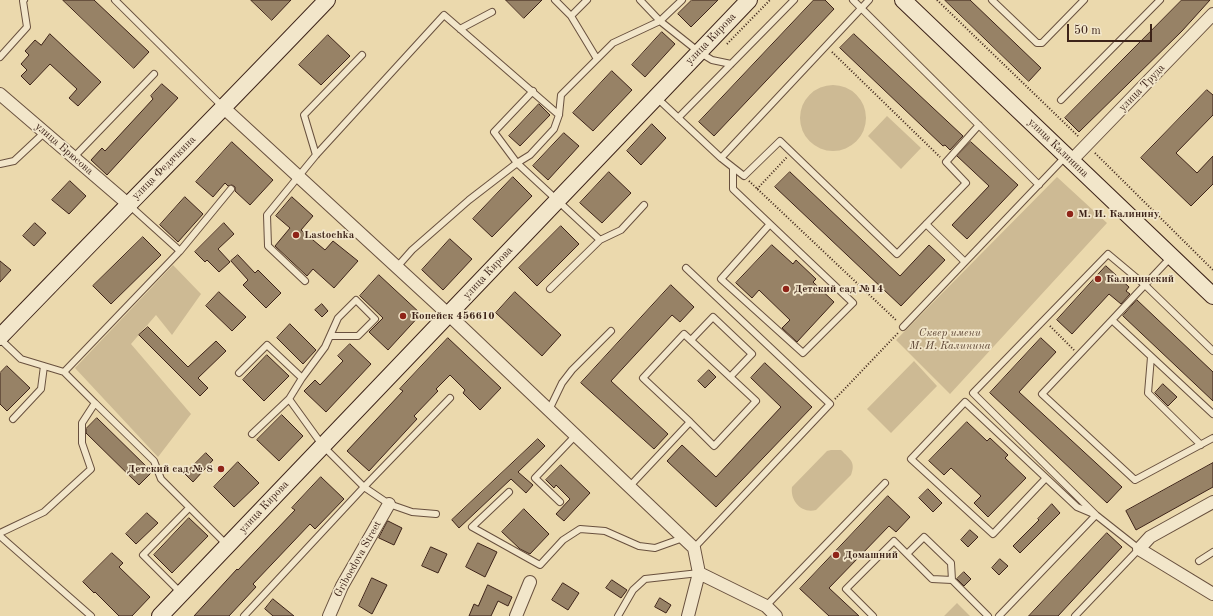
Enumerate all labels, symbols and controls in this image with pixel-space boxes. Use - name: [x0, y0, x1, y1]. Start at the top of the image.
- street label: улица Кирова: [683, 10, 739, 68]
- scale bar: [1069, 16, 1154, 42]
- text: 50 m: [1074, 25, 1101, 37]
- street label: улица Труда: [1116, 62, 1168, 114]
- street label: улица Калинина: [1025, 116, 1091, 180]
- street label: улица Брюсова: [32, 120, 96, 178]
- street label: улица Федячкина: [129, 133, 199, 203]
- place label: М. И. Калинину: [1078, 207, 1159, 221]
- marker: М. И. Калинину: [1065, 209, 1075, 219]
- place label: Lastochka: [304, 228, 354, 242]
- marker: Lastochka: [291, 230, 301, 240]
- street label: улица Кирова: [460, 244, 516, 302]
- place label: Калининский: [1106, 272, 1174, 286]
- marker: Калининский: [1093, 274, 1103, 284]
- place label: Детский сад №14: [794, 282, 883, 296]
- marker: Детский сад №14: [781, 284, 791, 294]
- place label: Копейск 456610: [411, 309, 495, 323]
- marker: Копейск 456610: [398, 311, 408, 321]
- park label: Сквер имени М. И. Калинина: [909, 326, 991, 352]
- place label: Детский сад № 8: [127, 462, 213, 476]
- marker: Детский сад № 8: [216, 464, 226, 474]
- street label: улица Кирова: [236, 478, 292, 536]
- street label: Griboedova Street: [332, 518, 384, 600]
- place label: Домашний: [844, 548, 898, 562]
- marker: Домашний: [831, 550, 841, 560]

